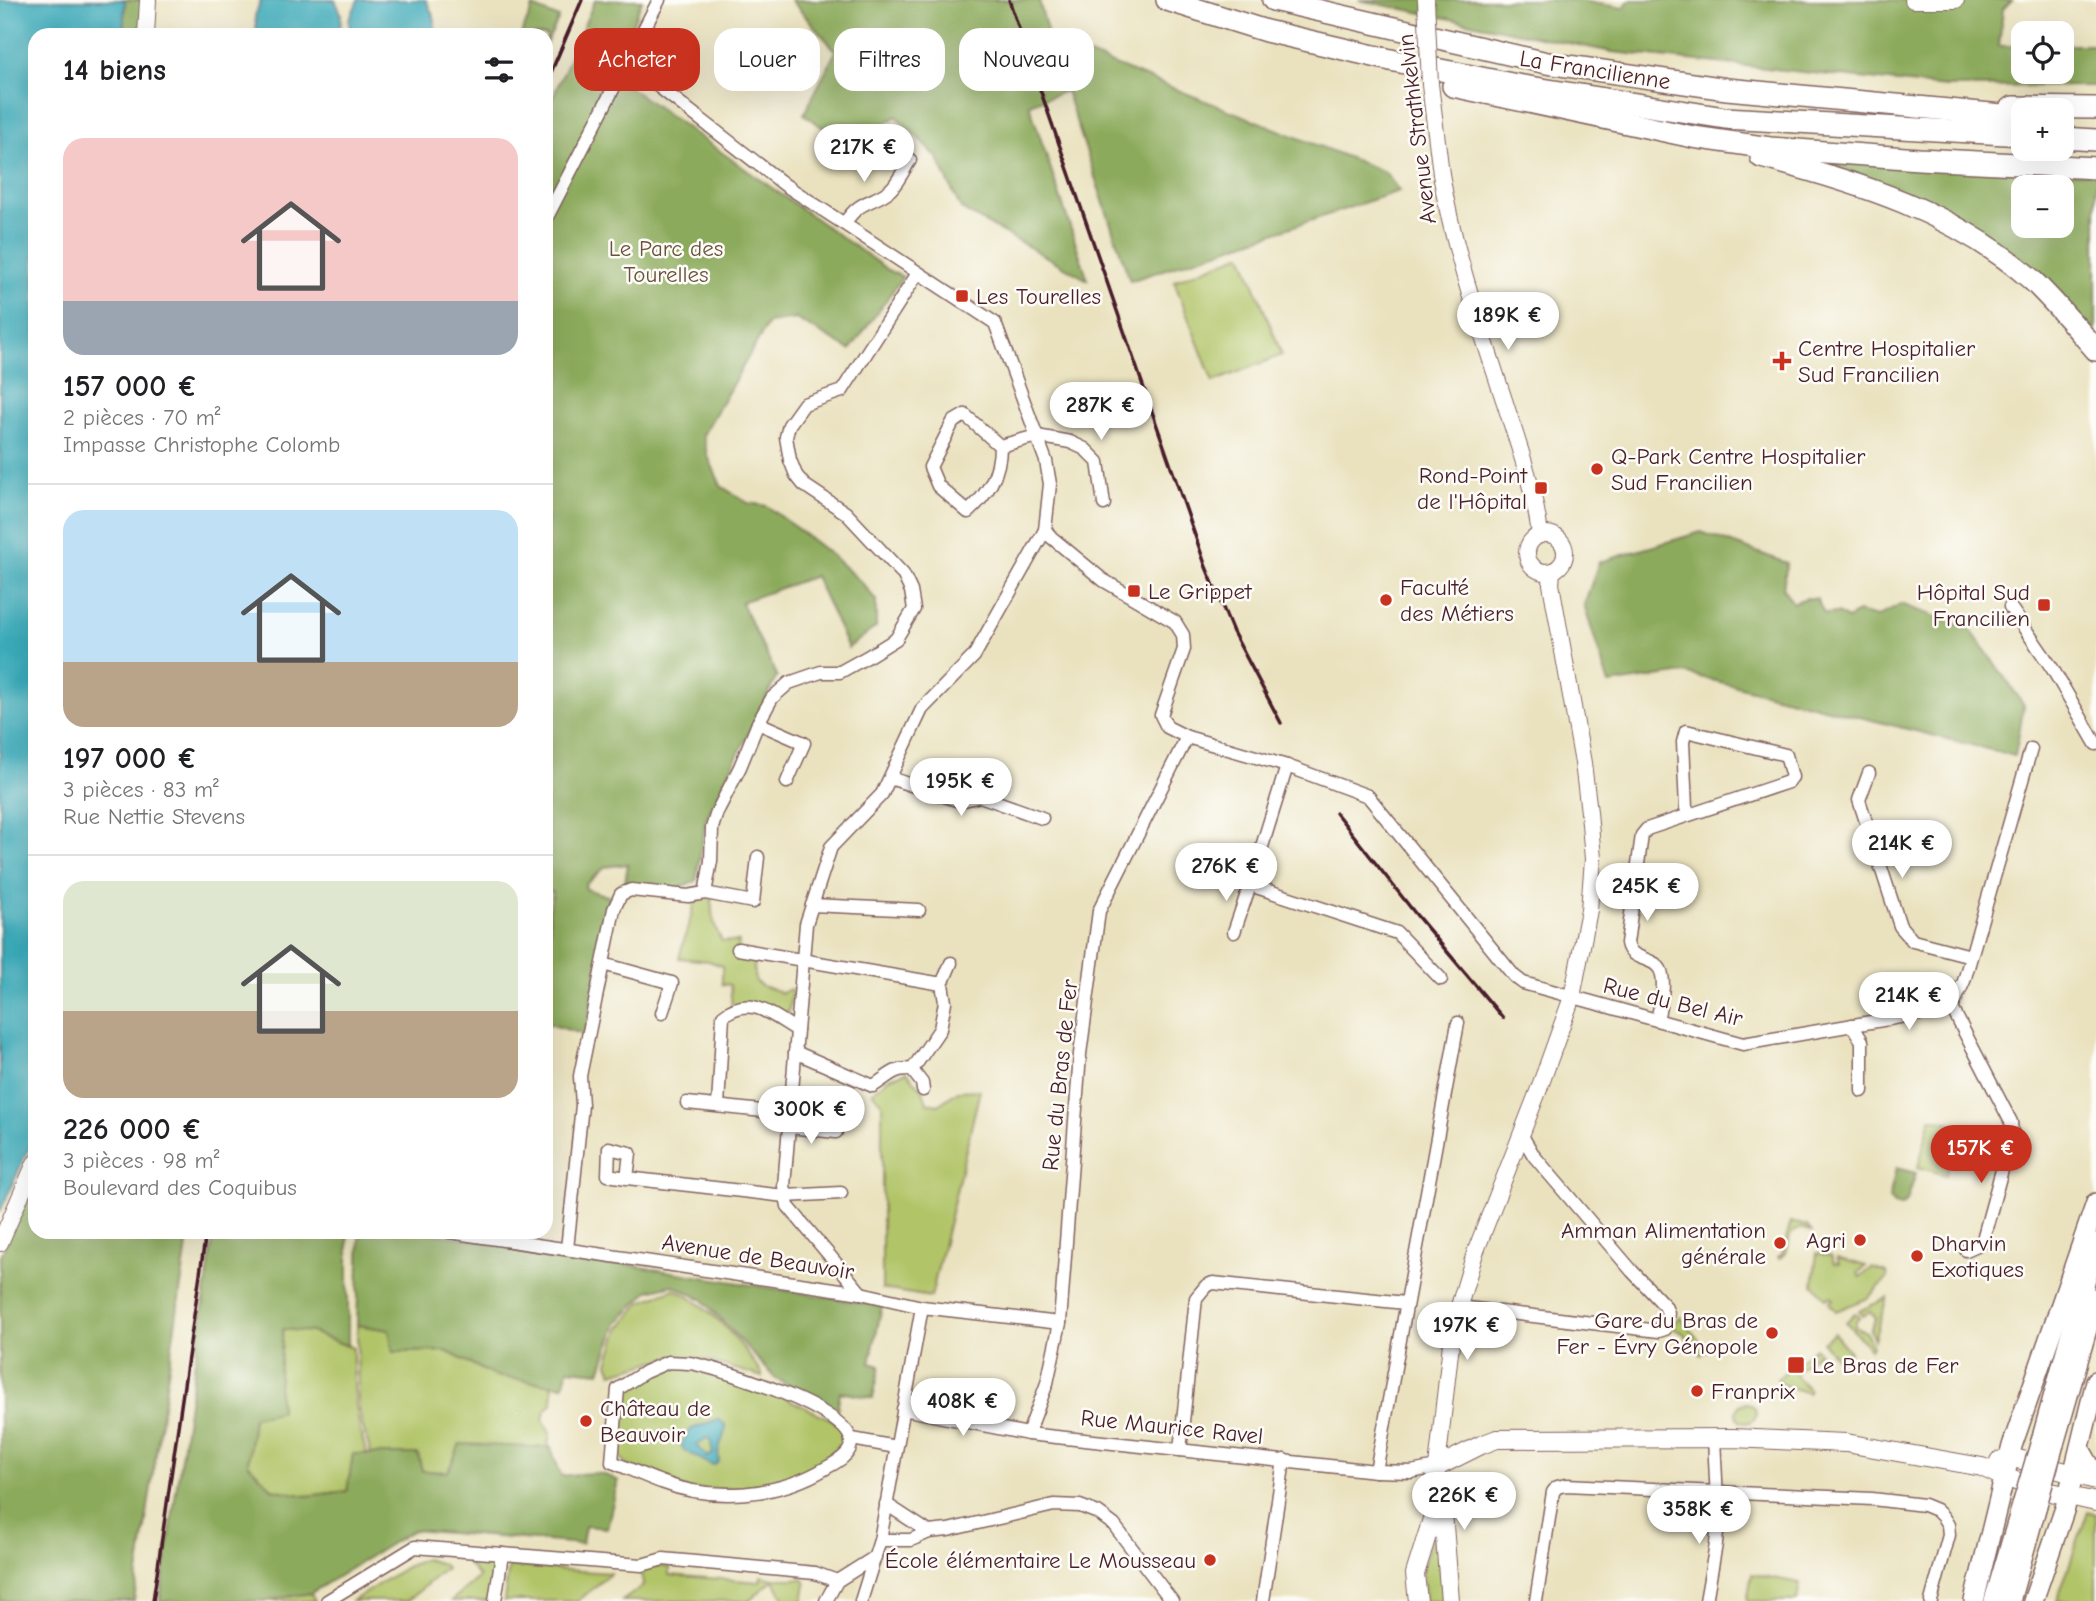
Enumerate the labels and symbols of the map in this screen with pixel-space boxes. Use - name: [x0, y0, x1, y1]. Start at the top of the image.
- street label: Avenue Strathkelvin: [1392, 32, 1442, 226]
- street label: La Francilienne: [1518, 45, 1672, 95]
- pin: 217K €: [807, 124, 921, 184]
- park label: Le Parc des Tourelles: [609, 235, 723, 288]
- place label: Les Tourelles: [976, 283, 1101, 310]
- marker: Les Tourelles: [954, 288, 970, 304]
- pin: 189K €: [1451, 292, 1565, 352]
- place label: Centre Hospitalier Sud Francilien: [1798, 335, 1976, 388]
- marker: Centre Hospitalier Sud Francilien: [1772, 351, 1792, 371]
- pin: 287K €: [1044, 382, 1158, 442]
- place label: Q-Park Centre Hospitalier Sud Francilien: [1611, 443, 1866, 496]
- marker: Q-Park Centre Hospitalier Sud Francilien: [1589, 461, 1605, 477]
- place label: Rond-Point de l'Hôpital: [1417, 462, 1528, 515]
- marker: Rond-Point de l'Hôpital: [1533, 480, 1549, 496]
- place label: Faculté des Métiers: [1400, 574, 1514, 627]
- place label: Le Grippet: [1148, 578, 1253, 605]
- place label: Hôpital Sud Francilien: [1917, 579, 2030, 632]
- marker: Le Grippet: [1126, 583, 1142, 599]
- marker: Faculté des Métiers: [1378, 592, 1394, 608]
- marker: Hôpital Sud Francilien: [2036, 597, 2052, 613]
- pin: 195K €: [904, 758, 1018, 818]
- pin: 214K €: [1845, 820, 1959, 880]
- pin: 276K €: [1169, 844, 1283, 903]
- pin: 245K €: [1590, 864, 1704, 923]
- street label: Rue du Bel Air: [1601, 972, 1746, 1033]
- pin: 214K €: [1852, 972, 1966, 1032]
- street label: Rue du Bras de Fer: [1037, 977, 1084, 1172]
- pin: 300K €: [754, 1086, 868, 1146]
- pin: 157K €: [1924, 1126, 2038, 1185]
- place label: Amman Alimentation générale: [1561, 1217, 1766, 1270]
- place label: Agri: [1806, 1227, 1846, 1254]
- street label: Avenue de Beauvoir: [660, 1228, 857, 1286]
- place label: Dharvin Exotiques: [1931, 1230, 2024, 1283]
- marker: Agri: [1852, 1232, 1868, 1248]
- marker: Amman Alimentation générale: [1772, 1235, 1788, 1251]
- marker: Dharvin Exotiques: [1909, 1248, 1925, 1264]
- pin: 197K €: [1410, 1302, 1524, 1362]
- place label: Gare du Bras de Fer - Évry Génopole: [1556, 1307, 1758, 1360]
- marker: Gare du Bras de Fer - Évry Génopole: [1764, 1325, 1780, 1341]
- place label: Le Bras de Fer: [1812, 1352, 1959, 1379]
- marker: Le Bras de Fer: [1786, 1355, 1806, 1375]
- pin: 408K €: [906, 1378, 1020, 1438]
- place label: Franprix: [1711, 1378, 1795, 1405]
- marker: Franprix: [1689, 1383, 1705, 1399]
- place label: Château de Beauvoir: [600, 1395, 711, 1448]
- street label: Rue Maurice Ravel: [1079, 1404, 1265, 1450]
- marker: Château de Beauvoir: [578, 1413, 594, 1429]
- pin: 226K €: [1407, 1472, 1521, 1532]
- pin: 358K €: [1642, 1486, 1756, 1546]
- place label: École élémentaire Le Mousseau: [885, 1547, 1196, 1574]
- marker: École élémentaire Le Mousseau: [1202, 1552, 1218, 1568]

